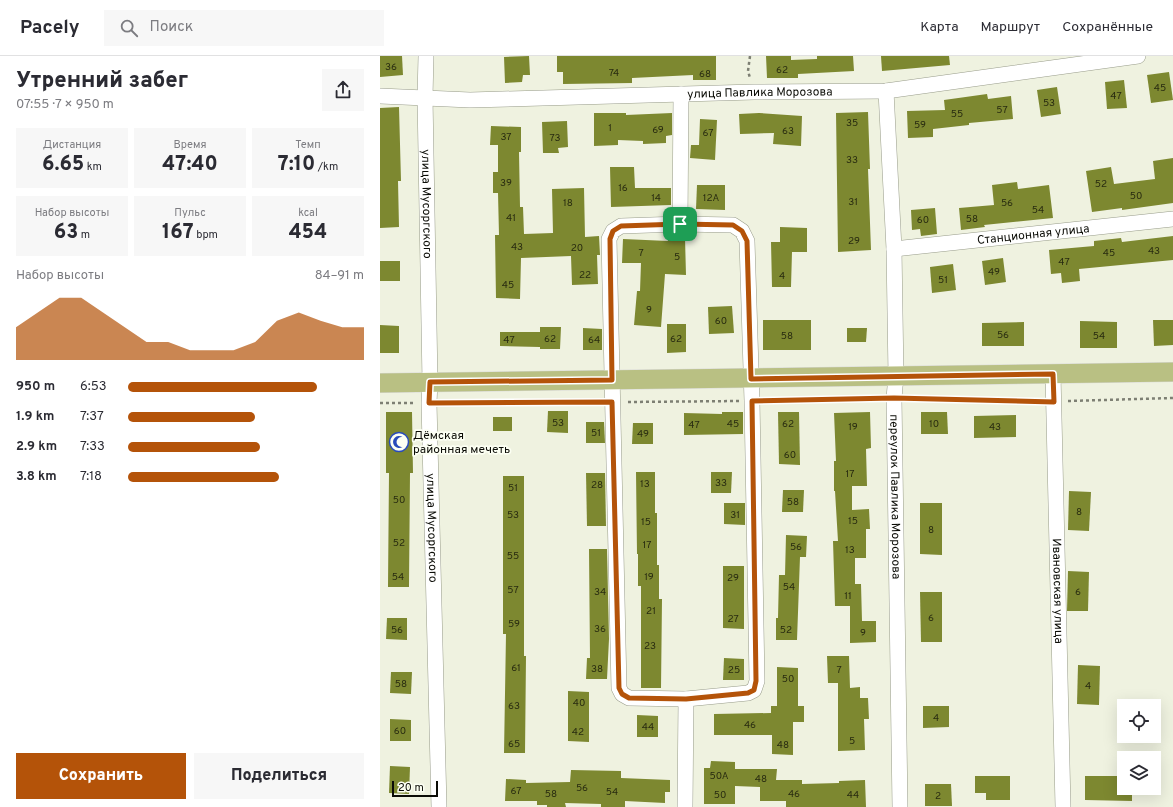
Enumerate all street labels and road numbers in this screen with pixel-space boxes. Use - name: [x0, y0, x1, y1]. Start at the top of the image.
- street label: улица Павлика Морозова: [687, 84, 833, 103]
- street label: улица Мусоргского: [417, 149, 435, 259]
- street label: Станционная улица: [976, 221, 1090, 249]
- street label: переулок Павлика Морозова: [885, 414, 904, 579]
- street label: улица Мусоргского: [422, 473, 440, 583]
- street label: Ивановская улица: [1048, 538, 1066, 644]

